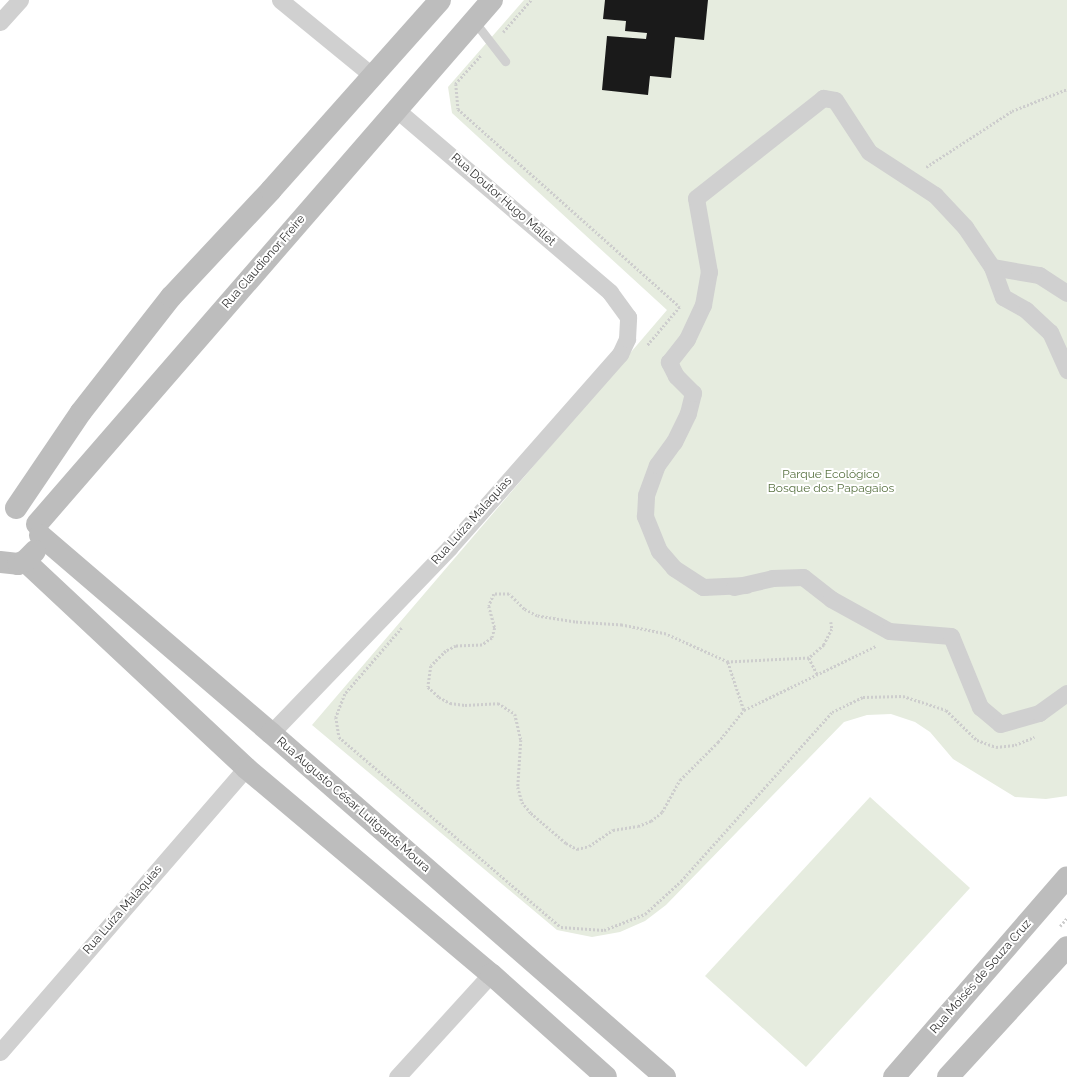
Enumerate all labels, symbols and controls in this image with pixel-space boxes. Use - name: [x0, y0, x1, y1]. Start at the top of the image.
- street label: Rua Doutor Hugo Mallet: [448, 151, 558, 249]
- street label: Rua Claudionor Freire: [219, 212, 309, 312]
- park label: Parque Ecológico Bosque dos Papagaios: [768, 468, 894, 496]
- street label: Rua Luíza Malaquias: [429, 474, 515, 568]
- street label: Rua Augusto César Luitgards Moura: [273, 734, 433, 876]
- street label: Rua Luíza Malaquias: [81, 863, 165, 957]
- street label: Rua Moisés de Souza Cruz: [928, 917, 1034, 1037]

